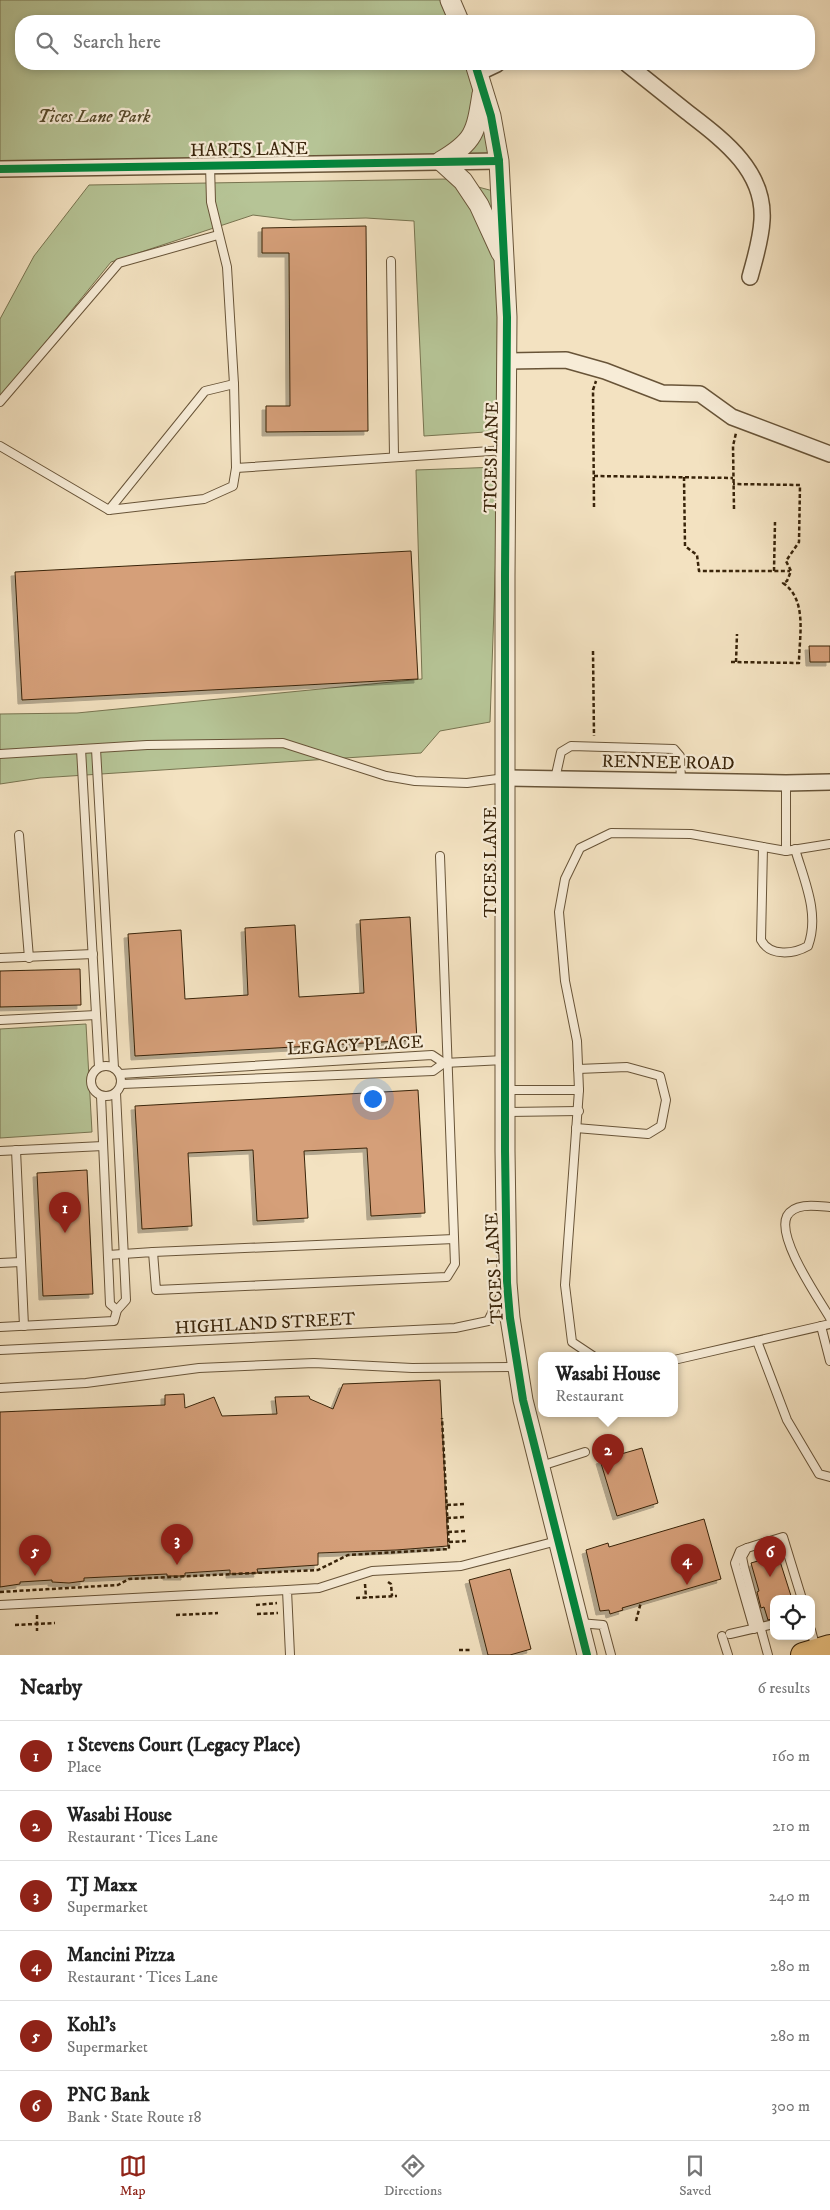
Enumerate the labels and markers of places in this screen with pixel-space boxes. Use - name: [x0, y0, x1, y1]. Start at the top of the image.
- pin: 1: [49, 1192, 81, 1233]
- pin: 2: [592, 1434, 624, 1475]
- pin: 3: [161, 1524, 193, 1565]
- pin: 5: [19, 1535, 51, 1576]
- pin: 6: [754, 1536, 786, 1577]
- pin: 4: [671, 1544, 703, 1585]

